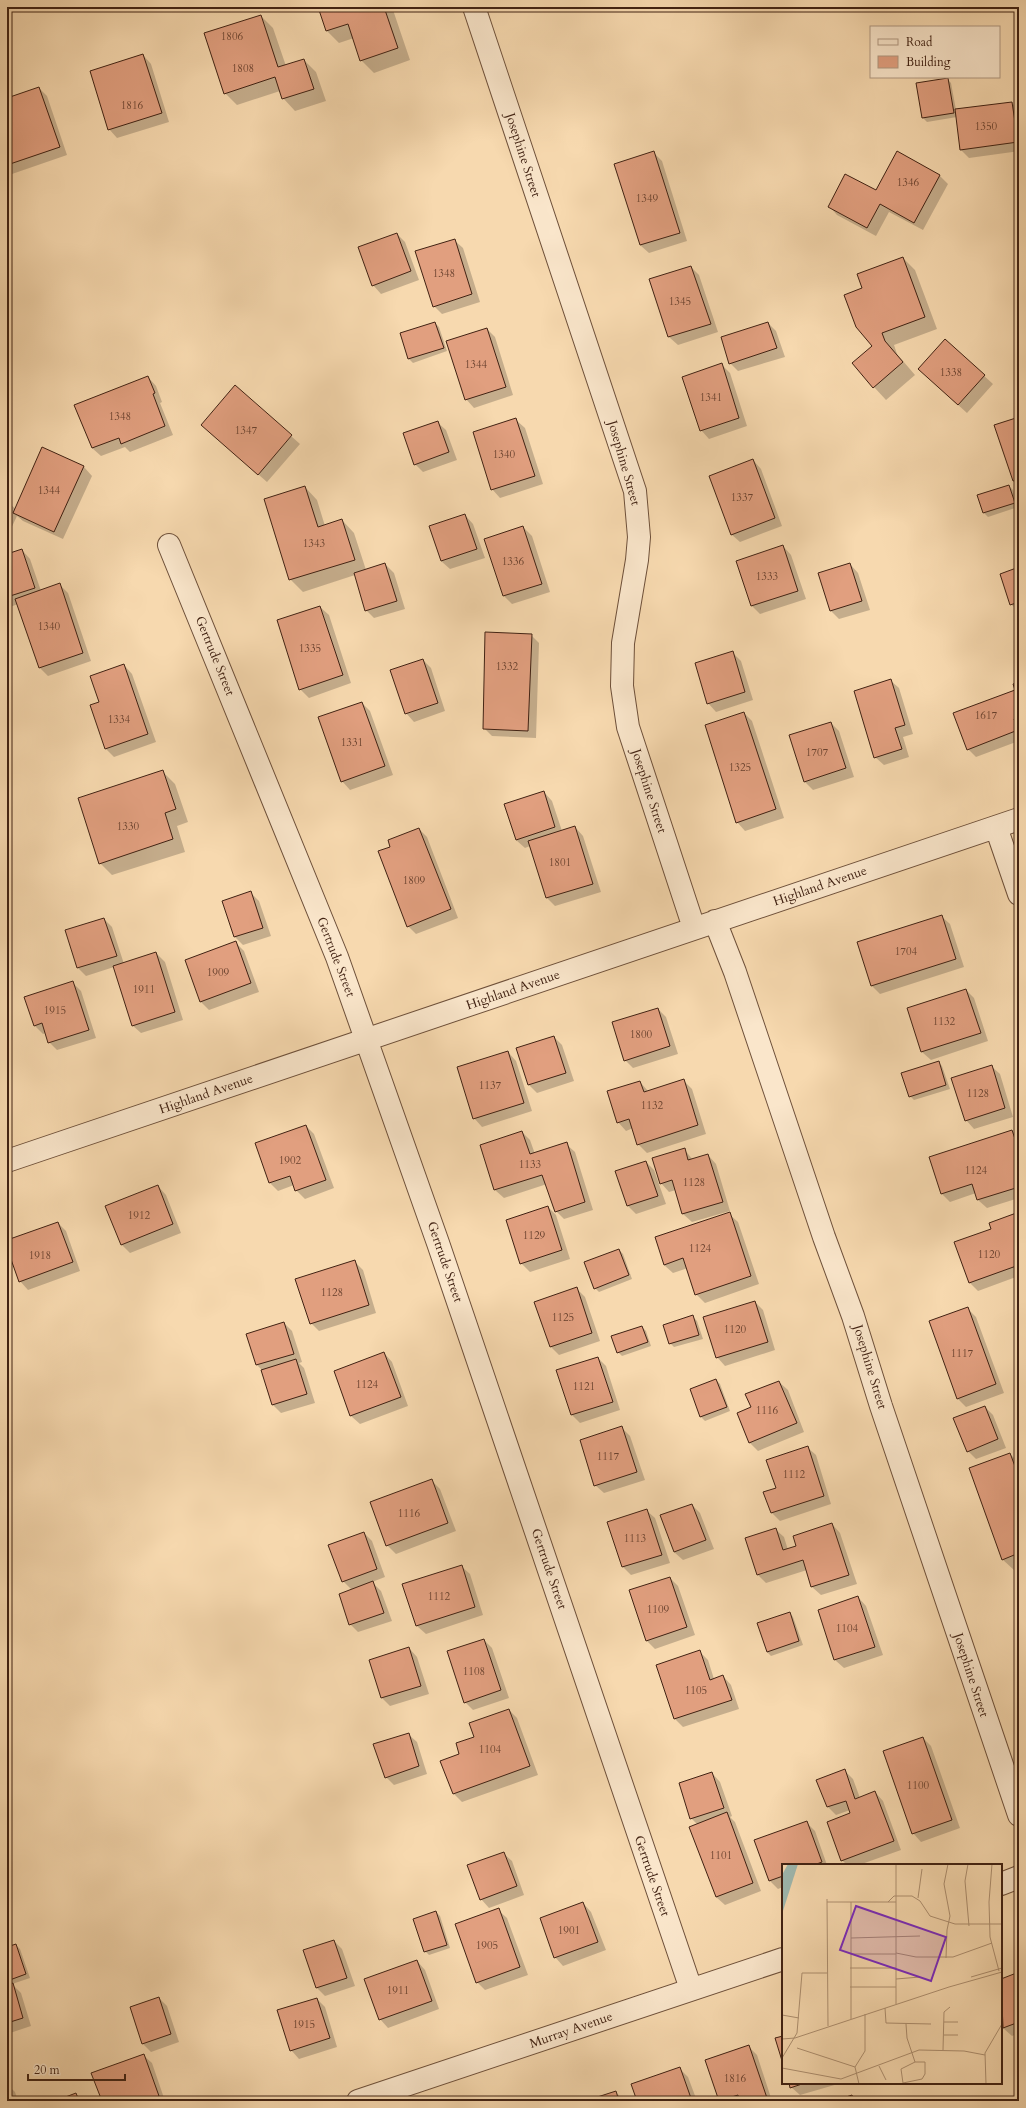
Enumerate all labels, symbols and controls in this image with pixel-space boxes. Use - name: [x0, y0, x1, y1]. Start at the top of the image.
- legend: [870, 26, 1000, 78]
- house number: 1806: [221, 29, 244, 44]
- text: Road: [906, 34, 933, 50]
- text: Building: [906, 54, 951, 70]
- house number: 1808: [232, 61, 254, 76]
- house number: 1816: [121, 98, 144, 113]
- street label: Josephine Street: [500, 109, 545, 199]
- house number: 1350: [975, 119, 998, 134]
- house number: 1346: [897, 175, 920, 190]
- house number: 1349: [636, 191, 659, 206]
- house number: 1348: [433, 266, 455, 281]
- house number: 1345: [669, 294, 691, 309]
- house number: 1344: [465, 357, 488, 372]
- house number: 1338: [940, 365, 962, 380]
- house number: 1341: [700, 390, 722, 405]
- house number: 1348: [109, 409, 131, 424]
- street label: Josephine Street: [603, 417, 645, 508]
- house number: 1347: [235, 423, 258, 438]
- house number: 1340: [493, 447, 516, 462]
- house number: 1344: [38, 483, 61, 498]
- house number: 1337: [731, 490, 754, 505]
- house number: 1343: [303, 536, 326, 551]
- house number: 1336: [502, 554, 525, 569]
- house number: 1333: [756, 569, 779, 584]
- street label: Gertrude Street: [191, 613, 239, 699]
- house number: 1340: [38, 619, 61, 634]
- house number: 1335: [299, 641, 321, 656]
- house number: 1332: [496, 659, 519, 674]
- house number: 1617: [975, 708, 998, 723]
- house number: 1334: [108, 712, 131, 727]
- house number: 1331: [341, 735, 363, 750]
- street label: Josephine Street: [626, 745, 671, 835]
- house number: 1707: [806, 745, 829, 760]
- house number: 1325: [729, 760, 751, 775]
- house number: 1330: [117, 819, 140, 834]
- house number: 1801: [549, 855, 571, 870]
- street label: Highland Avenue: [771, 862, 869, 910]
- house number: 1809: [403, 873, 426, 888]
- street label: Gertrude Street: [312, 914, 360, 1000]
- house number: 1704: [895, 944, 918, 959]
- house number: 1909: [207, 965, 230, 980]
- street label: Highland Avenue: [464, 966, 562, 1014]
- house number: 1911: [133, 982, 155, 997]
- house number: 1915: [44, 1003, 66, 1018]
- house number: 1132: [933, 1014, 956, 1029]
- house number: 1800: [630, 1027, 653, 1042]
- street label: Highland Avenue: [157, 1070, 255, 1118]
- house number: 1137: [479, 1078, 502, 1093]
- house number: 1128: [967, 1086, 989, 1101]
- house number: 1132: [641, 1098, 664, 1113]
- house number: 1902: [279, 1153, 302, 1168]
- house number: 1133: [519, 1157, 542, 1172]
- house number: 1124: [965, 1163, 988, 1178]
- house number: 1128: [683, 1175, 705, 1190]
- house number: 1912: [128, 1208, 151, 1223]
- street label: Gertrude Street: [423, 1219, 467, 1305]
- house number: 1129: [523, 1228, 546, 1243]
- house number: 1124: [689, 1241, 712, 1256]
- house number: 1120: [978, 1247, 1001, 1262]
- house number: 1918: [29, 1248, 51, 1263]
- house number: 1128: [321, 1285, 343, 1300]
- house number: 1125: [552, 1310, 574, 1325]
- street label: Josephine Street: [848, 1321, 891, 1411]
- house number: 1120: [724, 1322, 747, 1337]
- house number: 1117: [951, 1346, 974, 1361]
- house number: 1124: [356, 1377, 379, 1392]
- house number: 1121: [573, 1379, 595, 1394]
- house number: 1116: [756, 1403, 779, 1418]
- house number: 1117: [597, 1449, 620, 1464]
- house number: 1112: [783, 1467, 806, 1482]
- house number: 1116: [398, 1506, 421, 1521]
- street label: Gertrude Street: [527, 1526, 571, 1612]
- house number: 1113: [624, 1531, 647, 1546]
- house number: 1112: [428, 1589, 451, 1604]
- house number: 1109: [647, 1602, 670, 1617]
- house number: 1104: [836, 1621, 859, 1636]
- street label: Josephine Street: [948, 1629, 993, 1719]
- house number: 1108: [463, 1664, 485, 1679]
- house number: 1105: [685, 1683, 707, 1698]
- house number: 1104: [479, 1742, 502, 1757]
- house number: 1100: [907, 1778, 930, 1793]
- street label: Gertrude Street: [630, 1833, 674, 1919]
- house number: 1101: [710, 1848, 732, 1863]
- inset map: [782, 1864, 1002, 2084]
- house number: 1901: [558, 1923, 580, 1938]
- house number: 1905: [476, 1938, 498, 1953]
- house number: 1911: [387, 1983, 409, 1998]
- street label: Murray Avenue: [527, 2007, 615, 2053]
- house number: 1915: [293, 2017, 315, 2032]
- scale bar: [28, 2056, 125, 2082]
- text: 20 m: [34, 2062, 61, 2078]
- house number: 1816: [724, 2071, 747, 2086]

